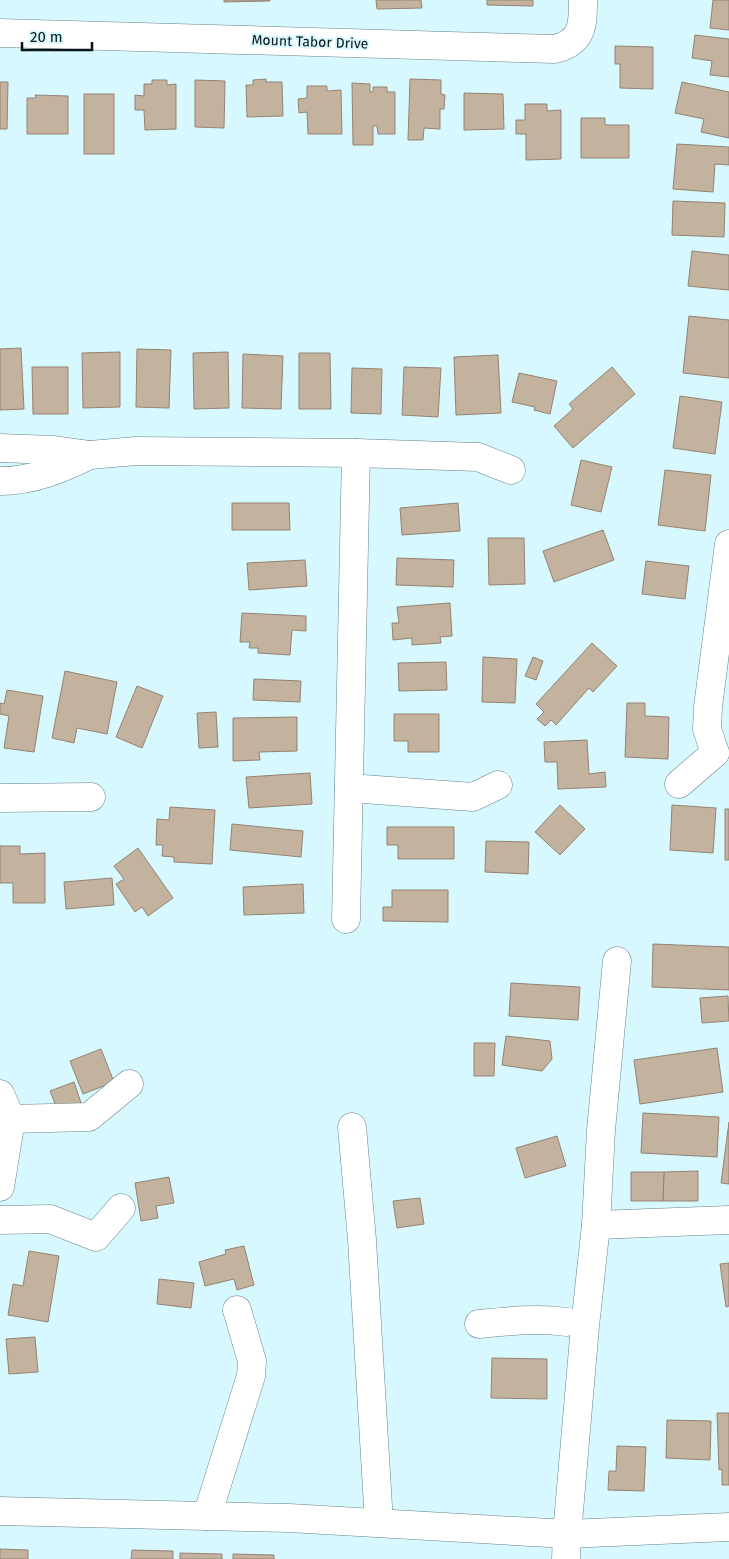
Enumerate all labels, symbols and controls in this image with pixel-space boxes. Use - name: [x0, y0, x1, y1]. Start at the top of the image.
- scale bar: [22, 20, 92, 52]
- text: 20 m: [30, 28, 63, 46]
- street label: Mount Tabor Drive: [251, 31, 369, 53]

